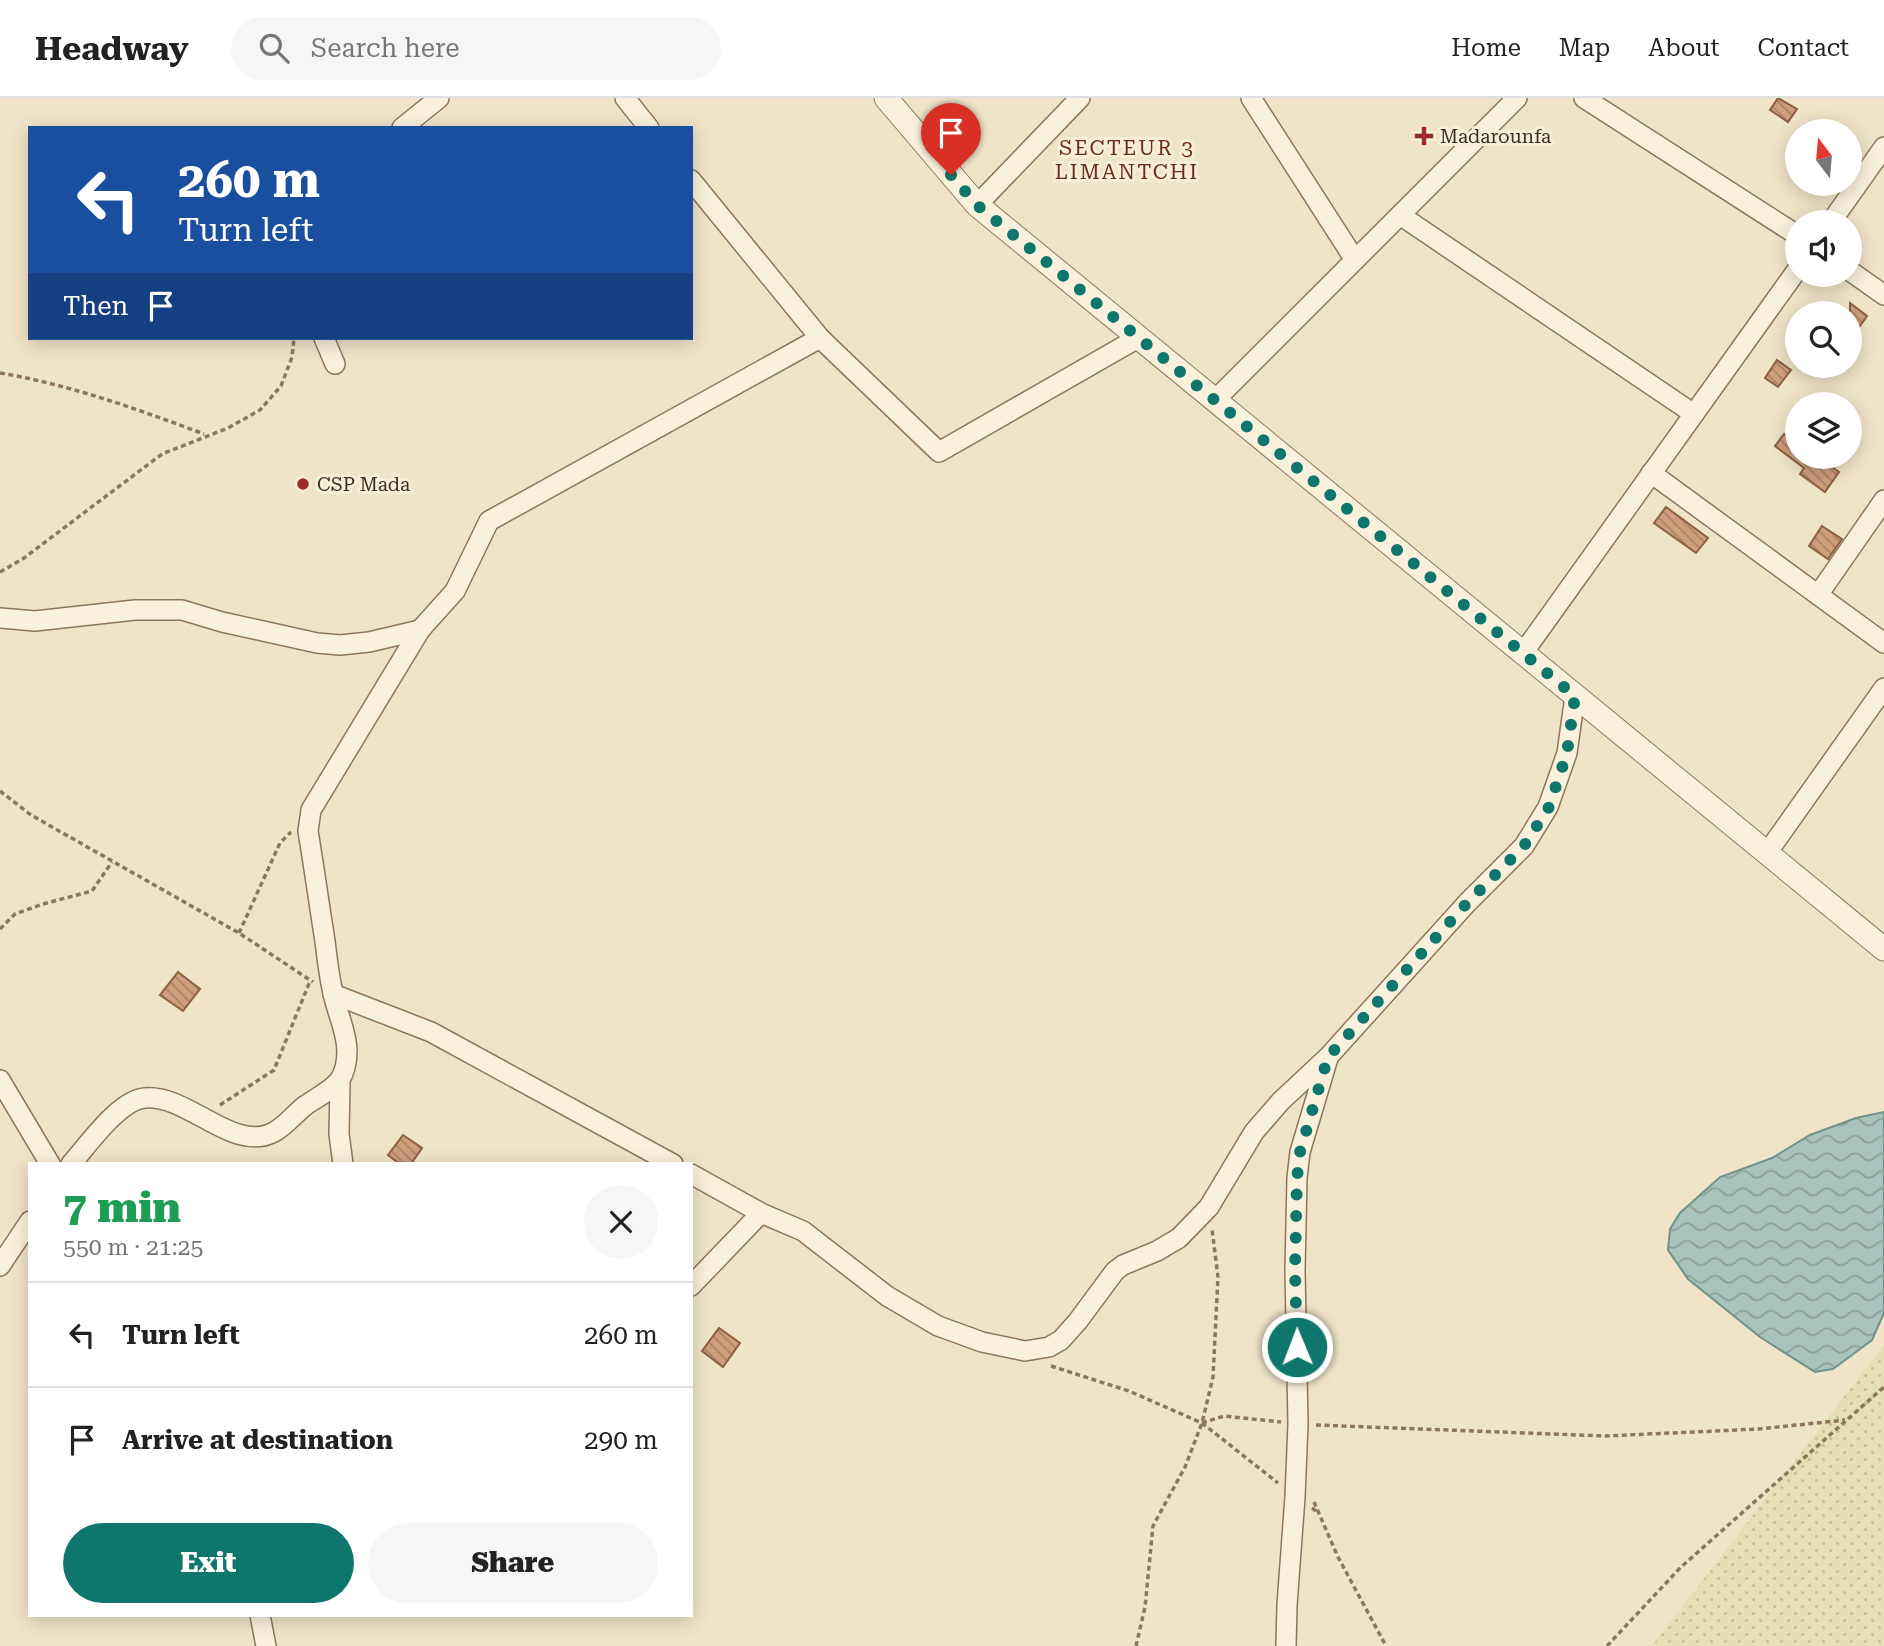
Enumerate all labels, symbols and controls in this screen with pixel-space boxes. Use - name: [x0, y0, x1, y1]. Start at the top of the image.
- search box: [231, 17, 721, 80]
- text: Headway: [35, 29, 189, 68]
- icon: search: [255, 29, 293, 67]
- text: Search here: [311, 33, 460, 63]
- text: Home: [1451, 34, 1521, 62]
- text: Map: [1559, 34, 1610, 62]
- text: About: [1648, 34, 1719, 62]
- text: Contact: [1757, 34, 1849, 62]
- pin: [921, 103, 981, 175]
- icon: arrive: [932, 114, 970, 152]
- north arrow: [1785, 119, 1862, 196]
- map controls: [1785, 119, 1862, 469]
- place label: Madarounfa: [1440, 125, 1552, 148]
- marker: Madarounfa: [1414, 126, 1434, 146]
- district label: SECTEUR 3 LIMANTCHI: [1055, 136, 1199, 184]
- text: 260 m: [178, 152, 320, 209]
- icon: left: [63, 154, 154, 245]
- button: sound: [1785, 210, 1862, 287]
- text: Turn left: [178, 211, 313, 249]
- icon: arrive: [142, 287, 180, 325]
- text: Then: [63, 291, 128, 321]
- button: search: [1785, 301, 1862, 378]
- button: layers: [1785, 392, 1862, 469]
- place label: CSP Mada: [317, 473, 411, 496]
- marker: CSP Mada: [295, 476, 311, 492]
- text: 7 min: [63, 1183, 181, 1232]
- button: close: [584, 1185, 658, 1259]
- text: 550 m · 21:25: [63, 1234, 203, 1261]
- position arrow: [1260, 1310, 1334, 1384]
- icon: left: [63, 1316, 101, 1354]
- text: Turn left: [122, 1320, 240, 1350]
- text: 260 m: [584, 1320, 658, 1350]
- icon: arrive: [63, 1421, 101, 1459]
- text: Arrive at destination: [122, 1425, 393, 1455]
- text: 290 m: [584, 1425, 658, 1455]
- button: Exit: [63, 1523, 354, 1603]
- button: Share: [368, 1523, 658, 1603]

